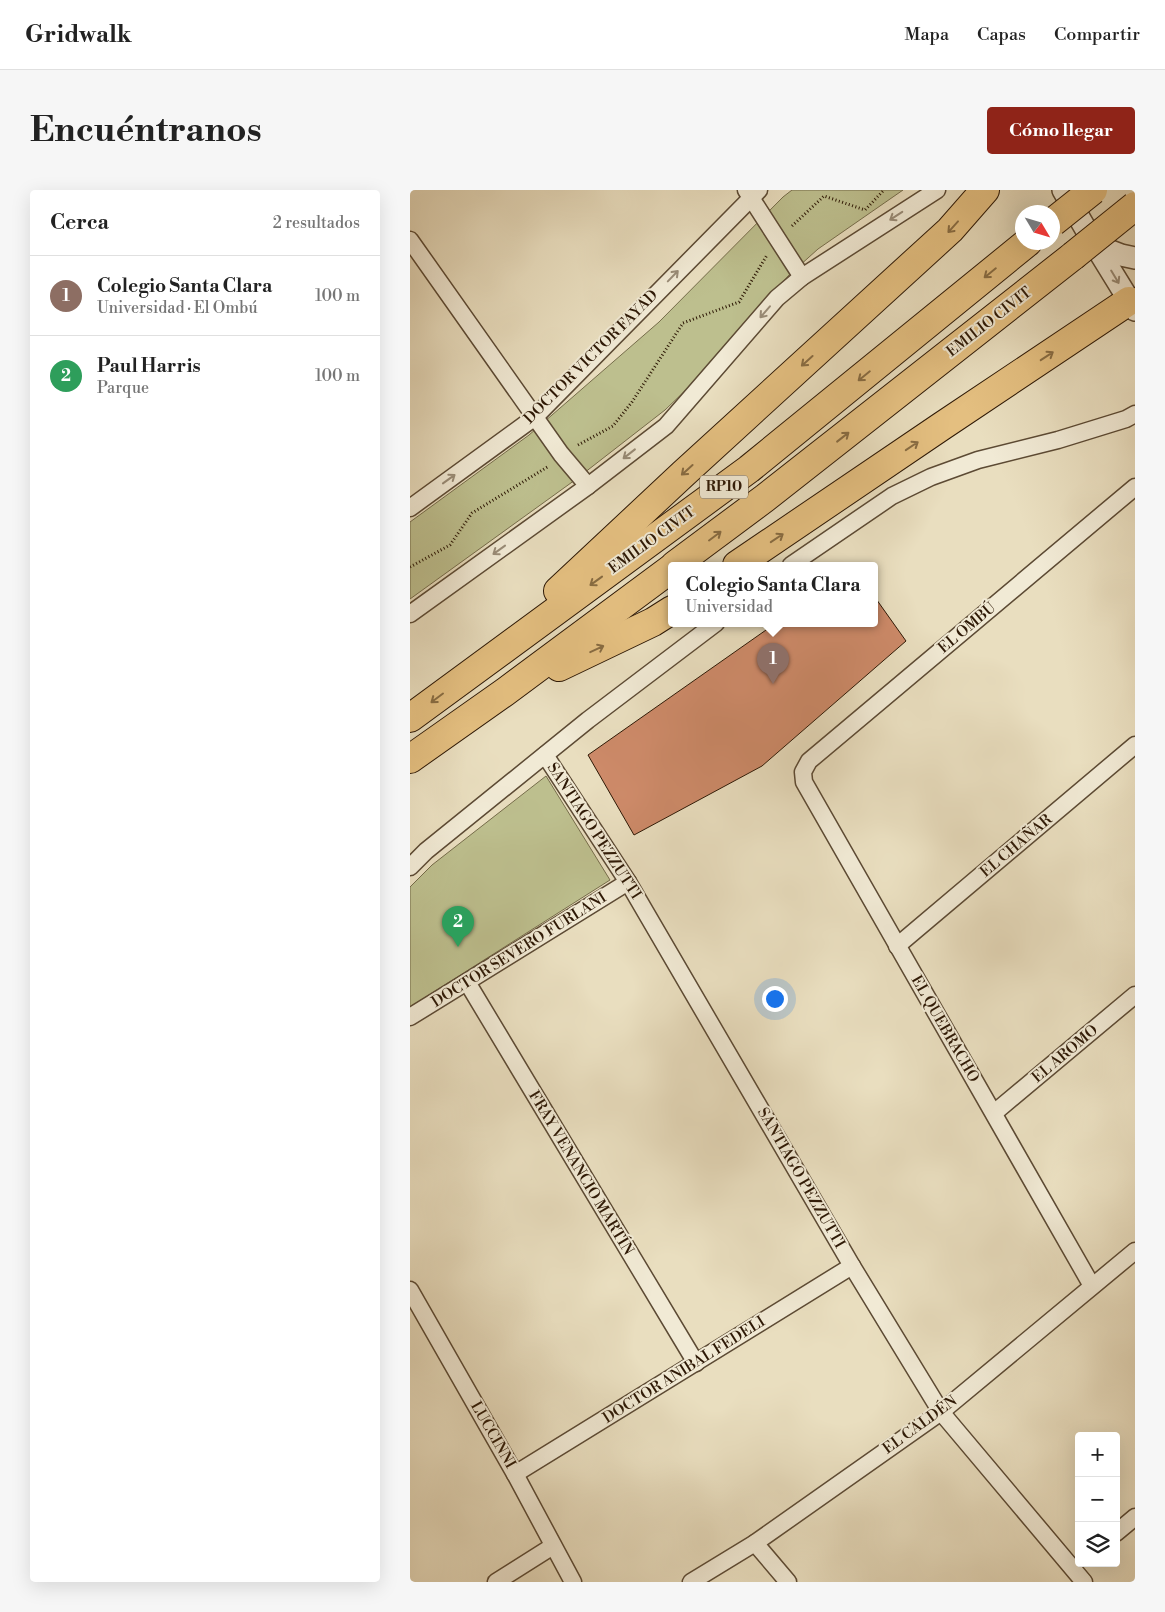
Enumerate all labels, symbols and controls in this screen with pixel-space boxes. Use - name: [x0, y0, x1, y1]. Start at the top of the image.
- text: Gridwalk: [25, 20, 132, 50]
- text: Mapa: [905, 23, 949, 46]
- text: Capas: [977, 23, 1026, 46]
- text: Compartir: [1054, 23, 1140, 46]
- button: Cómo llegar: [987, 107, 1135, 154]
- text: Encuéntranos: [30, 109, 262, 152]
- north arrow: [1015, 205, 1060, 250]
- text: Cerca: [50, 210, 109, 236]
- one-way arrow: [889, 211, 903, 222]
- text: 2 resultados: [273, 213, 360, 233]
- one-way arrow: [947, 220, 959, 233]
- one-way arrow: [984, 268, 997, 279]
- one-way arrow: [1110, 270, 1120, 284]
- one-way arrow: [666, 271, 678, 283]
- text: Colegio Santa Clara: [97, 274, 272, 298]
- street label: EMILIO CIVIT: [943, 283, 1036, 361]
- text: 1: [62, 286, 70, 306]
- text: 100 m: [315, 286, 360, 306]
- street label: DOCTOR VICTOR FAYAD: [520, 286, 662, 428]
- text: Universidad · El Ombú: [97, 298, 258, 318]
- one-way arrow: [760, 305, 771, 318]
- one-way arrow: [1040, 351, 1054, 362]
- text: Paul Harris: [97, 354, 201, 378]
- one-way arrow: [801, 355, 814, 366]
- text: 2: [61, 366, 71, 386]
- text: 100 m: [315, 366, 360, 386]
- one-way arrow: [857, 370, 870, 381]
- text: Parque: [97, 378, 149, 398]
- one-way arrow: [836, 432, 850, 442]
- one-way arrow: [904, 441, 918, 451]
- one-way arrow: [623, 448, 636, 459]
- one-way arrow: [681, 464, 694, 476]
- one-way arrow: [442, 474, 456, 484]
- road number: RP10: [700, 476, 748, 498]
- street label: EMILIO CIVIT: [605, 502, 699, 578]
- one-way arrow: [708, 531, 722, 541]
- one-way arrow: [770, 533, 784, 543]
- one-way arrow: [493, 545, 506, 556]
- popup: [668, 562, 878, 627]
- text: Colegio Santa Clara: [685, 573, 861, 597]
- one-way arrow: [589, 576, 603, 586]
- text: Universidad: [685, 597, 773, 617]
- street label: EL OMBÚ: [934, 598, 1000, 658]
- pin: 1: [757, 643, 789, 684]
- one-way arrow: [589, 644, 604, 653]
- one-way arrow: [430, 693, 444, 703]
- street label: SANTIAGO PEZZUTTI: [543, 759, 645, 903]
- street label: EL CHAÑAR: [976, 809, 1056, 882]
- street label: DOCTOR SEVERO FURLANI: [428, 888, 610, 1012]
- pin: 2: [442, 906, 474, 947]
- street label: EL QUEBRACHO: [907, 972, 983, 1086]
- your location: [762, 986, 788, 1012]
- street label: EL AROMO: [1028, 1021, 1102, 1087]
- street label: FRAY VENANCIO MARTÍN: [524, 1087, 639, 1259]
- street label: SANTIAGO PEZZUTTI: [753, 1104, 849, 1252]
- street label: DOCTOR ANIBAL FEDELI: [599, 1312, 769, 1428]
- street label: EL CALDÉN: [878, 1391, 961, 1458]
- street label: LUCCINNI: [466, 1398, 520, 1472]
- map controls: [1075, 1432, 1120, 1567]
- button: +: [1075, 1432, 1120, 1477]
- button: −: [1075, 1477, 1120, 1522]
- button: layers: [1075, 1522, 1120, 1567]

